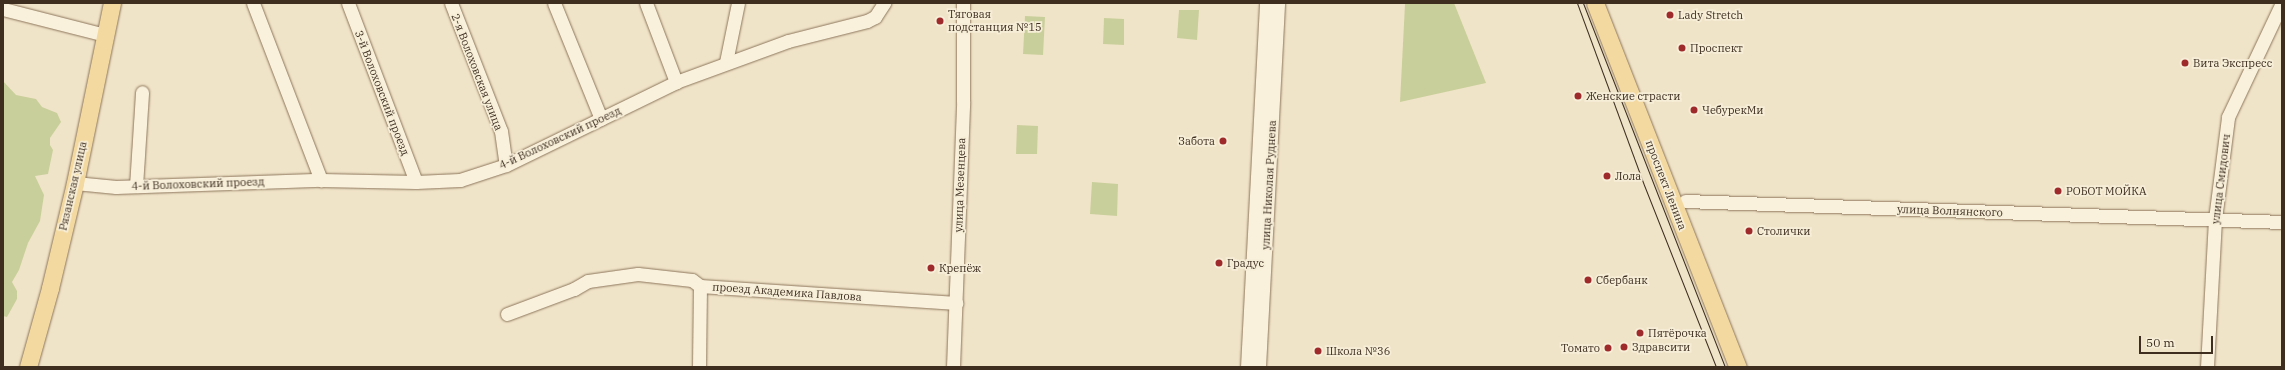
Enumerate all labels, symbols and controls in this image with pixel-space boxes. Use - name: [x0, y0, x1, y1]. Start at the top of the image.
- place label: Тяговая подстанция №15: [948, 8, 1042, 34]
- place label: Lady Stretch: [1678, 8, 1743, 22]
- marker: Lady Stretch: [1665, 10, 1675, 20]
- street label: 2-я Волоховская улица: [449, 12, 505, 132]
- marker: Тяговая подстанция №15: [935, 16, 945, 26]
- street label: 3-й Волоховский проезд: [352, 29, 412, 157]
- place label: Проспект: [1690, 41, 1743, 55]
- marker: Проспект: [1677, 43, 1687, 53]
- place label: Вита Экспресс: [2193, 56, 2272, 70]
- marker: Вита Экспресс: [2180, 58, 2190, 68]
- place label: Женские страсти: [1586, 89, 1680, 103]
- marker: Женские страсти: [1573, 91, 1583, 101]
- place label: ЧебурекМи: [1702, 103, 1764, 117]
- street label: 4-й Волоховский проезд: [497, 104, 623, 172]
- marker: ЧебурекМи: [1689, 105, 1699, 115]
- street label: улица Николая Руднева: [1259, 120, 1279, 250]
- street label: улица Смидович: [2209, 133, 2233, 225]
- place label: Забота: [1178, 134, 1215, 148]
- marker: Забота: [1218, 136, 1228, 146]
- street label: улица Мезенцева: [952, 137, 968, 233]
- street label: проспект Ленина: [1643, 138, 1689, 232]
- street label: Рязанская улица: [56, 140, 90, 232]
- place label: Лола: [1615, 169, 1641, 183]
- marker: Лола: [1602, 171, 1612, 181]
- street label: 4-й Волоховский проезд: [131, 175, 265, 193]
- place label: РОБОТ МОЙКА: [2066, 184, 2146, 198]
- marker: РОБОТ МОЙКА: [2053, 186, 2063, 196]
- street label: улица Волнянского: [1897, 203, 2003, 219]
- place label: Столички: [1757, 224, 1810, 238]
- marker: Столички: [1744, 226, 1754, 236]
- place label: Градус: [1227, 256, 1264, 270]
- marker: Градус: [1214, 258, 1224, 268]
- place label: Крепёж: [939, 261, 981, 275]
- marker: Крепёж: [926, 263, 936, 273]
- place label: Сбербанк: [1596, 273, 1648, 287]
- marker: Сбербанк: [1583, 275, 1593, 285]
- street label: проезд Академика Павлова: [712, 280, 862, 304]
- place label: Пятёрочка: [1648, 326, 1707, 340]
- marker: Пятёрочка: [1635, 328, 1645, 338]
- scale bar: [2141, 328, 2215, 354]
- text: 50 m: [2146, 335, 2175, 350]
- place label: Здравсити: [1632, 340, 1690, 354]
- place label: Томато: [1561, 341, 1600, 355]
- marker: Здравсити: [1619, 342, 1629, 352]
- marker: Томато: [1603, 343, 1613, 353]
- place label: Школа №36: [1326, 344, 1390, 358]
- marker: Школа №36: [1313, 346, 1323, 356]

